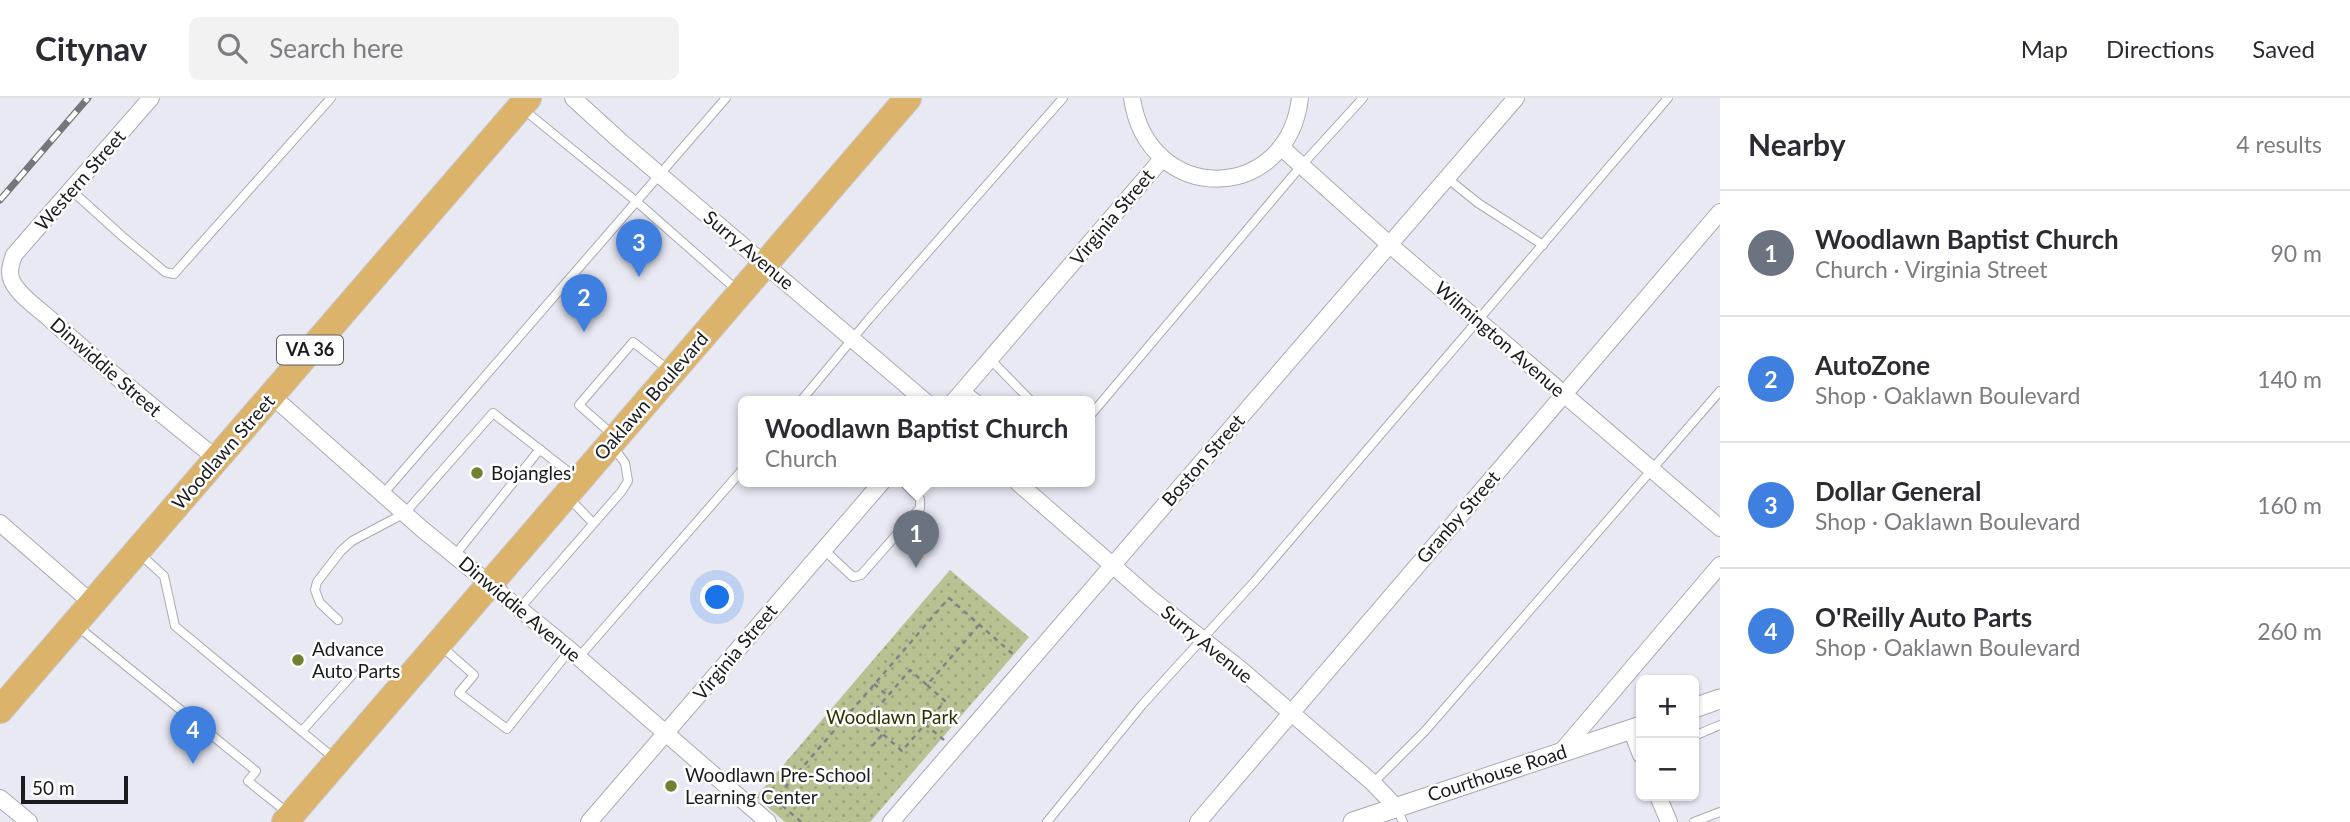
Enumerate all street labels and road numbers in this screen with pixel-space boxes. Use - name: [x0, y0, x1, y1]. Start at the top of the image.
- street label: Western Street: [30, 124, 130, 235]
- street label: Virginia Street: [1065, 164, 1158, 269]
- street label: Surry Avenue: [699, 205, 799, 294]
- street label: Wilmington Avenue: [1431, 276, 1570, 401]
- street label: Dinwiddie Street: [46, 312, 167, 421]
- street label: Oaklawn Boulevard: [589, 327, 713, 464]
- road number: VA 36: [277, 336, 343, 364]
- street label: Woodlawn Street: [166, 389, 279, 514]
- street label: Boston Street: [1156, 409, 1249, 510]
- street label: Granby Street: [1411, 466, 1504, 568]
- street label: Dinwiddie Avenue: [455, 551, 586, 666]
- street label: Virginia Street: [688, 599, 781, 704]
- street label: Surry Avenue: [1157, 600, 1258, 687]
- street label: Courthouse Road: [1424, 739, 1569, 806]

